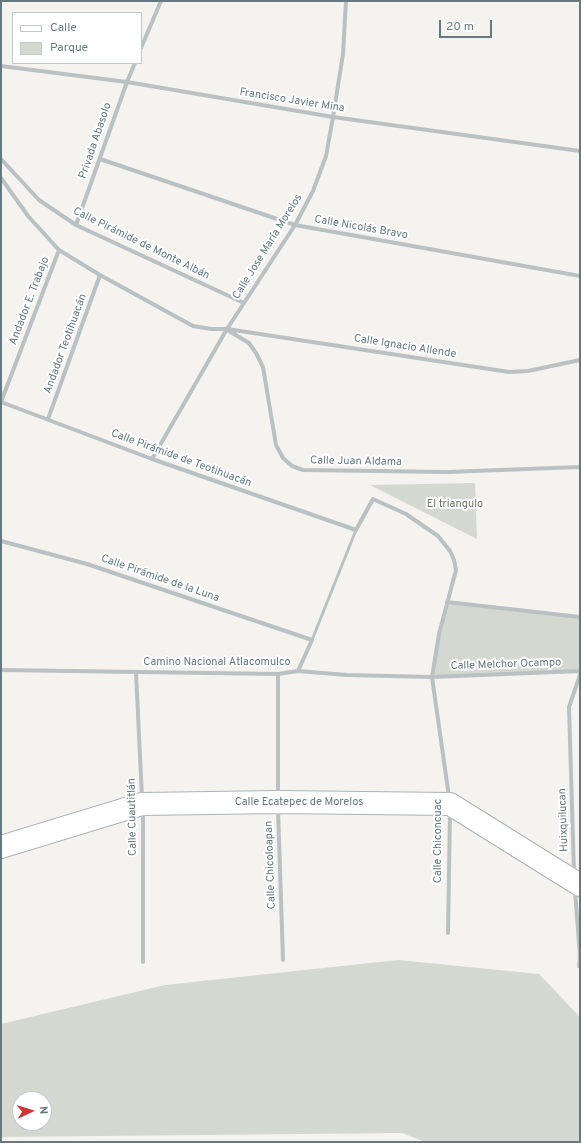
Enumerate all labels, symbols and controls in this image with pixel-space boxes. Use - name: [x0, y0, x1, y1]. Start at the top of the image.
- legend: [12, 12, 142, 64]
- scale bar: [441, 12, 494, 38]
- text: 20 m: [446, 19, 474, 35]
- text: Calle: [50, 20, 77, 36]
- text: Parque: [50, 40, 88, 56]
- street label: Francisco Javier Mina: [239, 86, 345, 116]
- street label: Privada Abasolo: [77, 101, 115, 181]
- street label: Calle Jose María Morelos: [230, 192, 306, 302]
- street label: Calle Pirámide de Monte Albán: [70, 205, 212, 283]
- street label: Calle Nicolás Bravo: [313, 213, 409, 243]
- street label: Andador E. Trabajo: [7, 255, 53, 347]
- street label: Andador Teotihuacán: [42, 292, 90, 396]
- street label: Calle Ignacio Allende: [353, 332, 457, 362]
- street label: Calle Pirámide de Teotihuacán: [109, 427, 253, 491]
- street label: Calle Juan Aldama: [310, 455, 402, 469]
- park label: El triangulo: [427, 498, 483, 512]
- street label: Calle Pirámide de la Luna: [99, 553, 221, 605]
- street label: Camino Nacional Atlacomulco: [143, 656, 291, 670]
- street label: Calle Melchor Ocampo: [450, 656, 562, 674]
- street label: Calle Cuautitlán: [126, 778, 140, 856]
- street label: Huixquilucan: [556, 788, 572, 852]
- street label: Calle Ecatepec de Morelos: [235, 796, 363, 810]
- street label: Calle Chiconcuac: [432, 799, 446, 883]
- street label: Calle Chicoloapan: [263, 820, 279, 910]
- north arrow: [12, 1091, 52, 1131]
- text: N: [36, 1106, 50, 1115]

